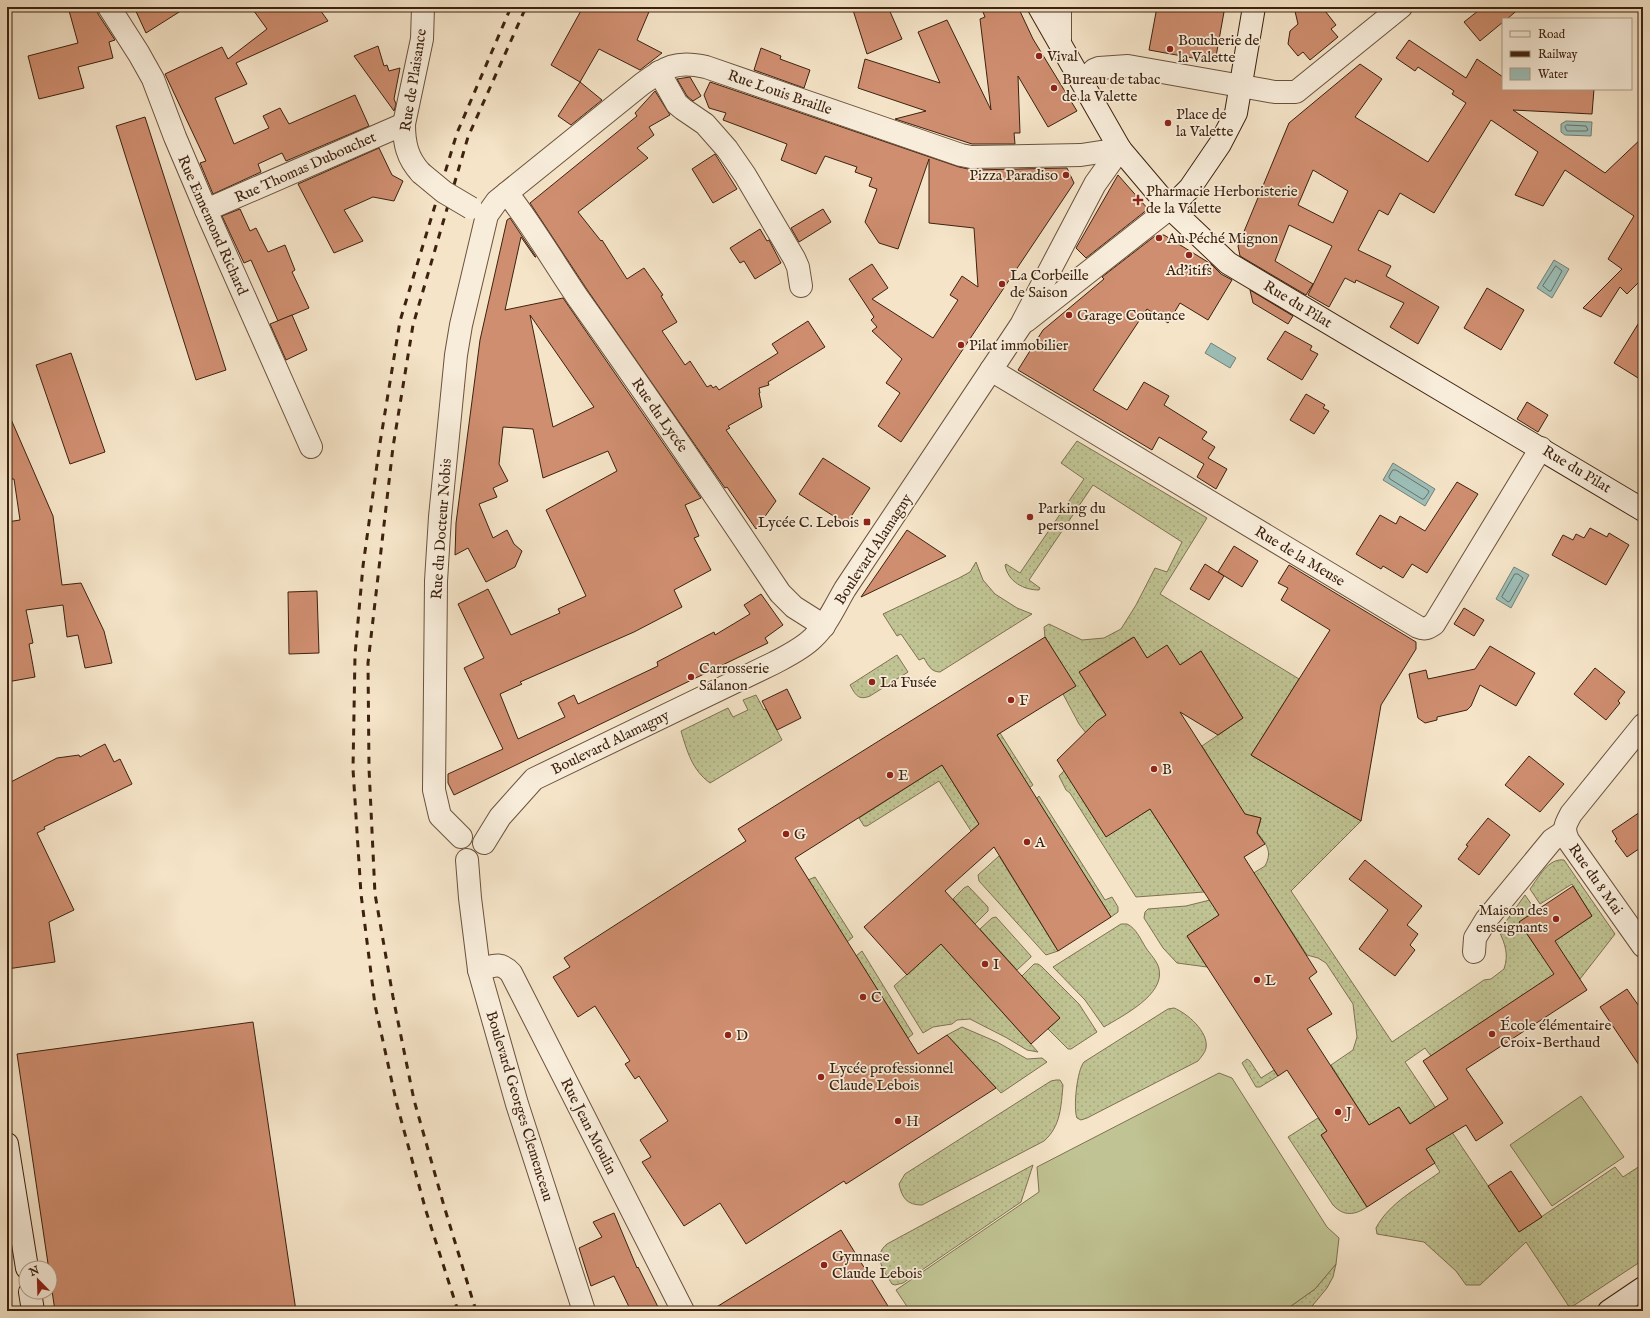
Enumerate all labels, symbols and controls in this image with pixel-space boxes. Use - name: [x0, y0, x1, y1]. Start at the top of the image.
- legend: [1502, 18, 1632, 90]
- street label: Rue de Plaisance: [396, 27, 431, 133]
- text: Road: [1538, 27, 1566, 42]
- place label: Boucherie de la Valette: [1178, 31, 1260, 67]
- marker: Boucherie de la Valette: [1165, 44, 1175, 54]
- place label: Vival: [1046, 47, 1079, 66]
- text: Railway: [1538, 47, 1577, 62]
- marker: Vival: [1034, 51, 1044, 61]
- street label: Rue Louis Braille: [725, 66, 835, 119]
- text: Water: [1538, 67, 1569, 82]
- place label: Bureau de tabac de la Valette: [1062, 70, 1160, 106]
- marker: Bureau de tabac de la Valette: [1049, 83, 1059, 93]
- place label: Place de la Valette: [1176, 105, 1233, 141]
- marker: Place de la Valette: [1163, 118, 1173, 128]
- street label: Rue Thomas Dubouchet: [231, 128, 379, 207]
- street label: Rue Ennemond Richard: [173, 152, 252, 299]
- place label: Pizza Paradiso: [969, 166, 1058, 185]
- marker: Pizza Paradiso: [1061, 170, 1071, 180]
- place label: Pharmacie Herboristerie de la Valette: [1146, 182, 1298, 218]
- marker: Pharmacie Herboristerie de la Valette: [1133, 195, 1143, 205]
- place label: Au Péché Mignon: [1166, 229, 1278, 248]
- marker: Au Péché Mignon: [1154, 233, 1164, 243]
- marker: Ad'itifs: [1184, 250, 1194, 260]
- place label: Ad'itifs: [1165, 261, 1212, 280]
- place label: La Corbeille de Saison: [1010, 266, 1089, 302]
- street label: Rue du Pilat: [1260, 277, 1336, 332]
- marker: La Corbeille de Saison: [997, 279, 1007, 289]
- place label: Garage Coutance: [1077, 306, 1185, 325]
- marker: Garage Coutance: [1064, 310, 1074, 320]
- place label: Pilat immobilier: [969, 336, 1069, 355]
- marker: Pilat immobilier: [956, 340, 966, 350]
- street label: Rue du Lycée: [627, 375, 692, 456]
- street label: Rue du Pilat: [1539, 442, 1615, 497]
- street label: Rue du Docteur Nobis: [427, 458, 456, 600]
- street label: Boulevard Alamagny: [830, 490, 917, 608]
- place label: Parking du personnel: [1038, 499, 1106, 535]
- marker: Parking du personnel: [1025, 512, 1035, 522]
- place label: Lycée C. Lebois: [758, 513, 859, 532]
- marker: Lycée C. Lebois: [862, 517, 872, 527]
- street label: Rue de la Meuse: [1251, 522, 1348, 591]
- place label: Carrosserie Salanon: [699, 659, 769, 695]
- marker: Carrosserie Salanon: [686, 672, 696, 682]
- place label: La Fusée: [880, 673, 937, 692]
- marker: La Fusée: [867, 677, 877, 687]
- place label: F: [1019, 691, 1029, 710]
- marker: F: [1006, 695, 1016, 705]
- street label: Boulevard Alamagny: [548, 705, 673, 779]
- place label: B: [1162, 760, 1172, 779]
- marker: B: [1149, 764, 1159, 774]
- place label: E: [898, 766, 908, 785]
- marker: E: [885, 770, 895, 780]
- place label: G: [794, 825, 806, 844]
- marker: G: [781, 829, 791, 839]
- place label: A: [1034, 833, 1046, 852]
- marker: A: [1022, 837, 1032, 847]
- street label: Rue du 8 Mai: [1564, 840, 1627, 918]
- place label: Maison des enseignants: [1476, 901, 1548, 937]
- marker: Maison des enseignants: [1551, 914, 1561, 924]
- place label: I: [993, 955, 1000, 974]
- marker: I: [980, 959, 990, 969]
- place label: L: [1265, 971, 1276, 990]
- marker: L: [1252, 975, 1262, 985]
- place label: C: [871, 988, 882, 1007]
- marker: C: [858, 992, 868, 1002]
- street label: Boulevard Georges Clemenceau: [481, 1009, 558, 1204]
- place label: École élémentaire Croix-Berthaud: [1500, 1016, 1611, 1052]
- place label: D: [736, 1026, 748, 1045]
- marker: École élémentaire Croix-Berthaud: [1487, 1029, 1497, 1039]
- marker: D: [723, 1030, 733, 1040]
- place label: Lycée professionnel Claude Lebois: [829, 1059, 954, 1095]
- marker: Lycée professionnel Claude Lebois: [816, 1072, 826, 1082]
- street label: Rue Jean Moulin: [556, 1075, 621, 1178]
- place label: J: [1344, 1103, 1352, 1122]
- marker: J: [1333, 1107, 1343, 1117]
- place label: H: [906, 1112, 919, 1131]
- marker: H: [893, 1116, 903, 1126]
- place label: Gymnase Claude Lebois: [832, 1247, 922, 1283]
- north arrow: [18, 1260, 58, 1300]
- marker: Gymnase Claude Lebois: [819, 1260, 829, 1270]
- text: N: [26, 1263, 42, 1280]

